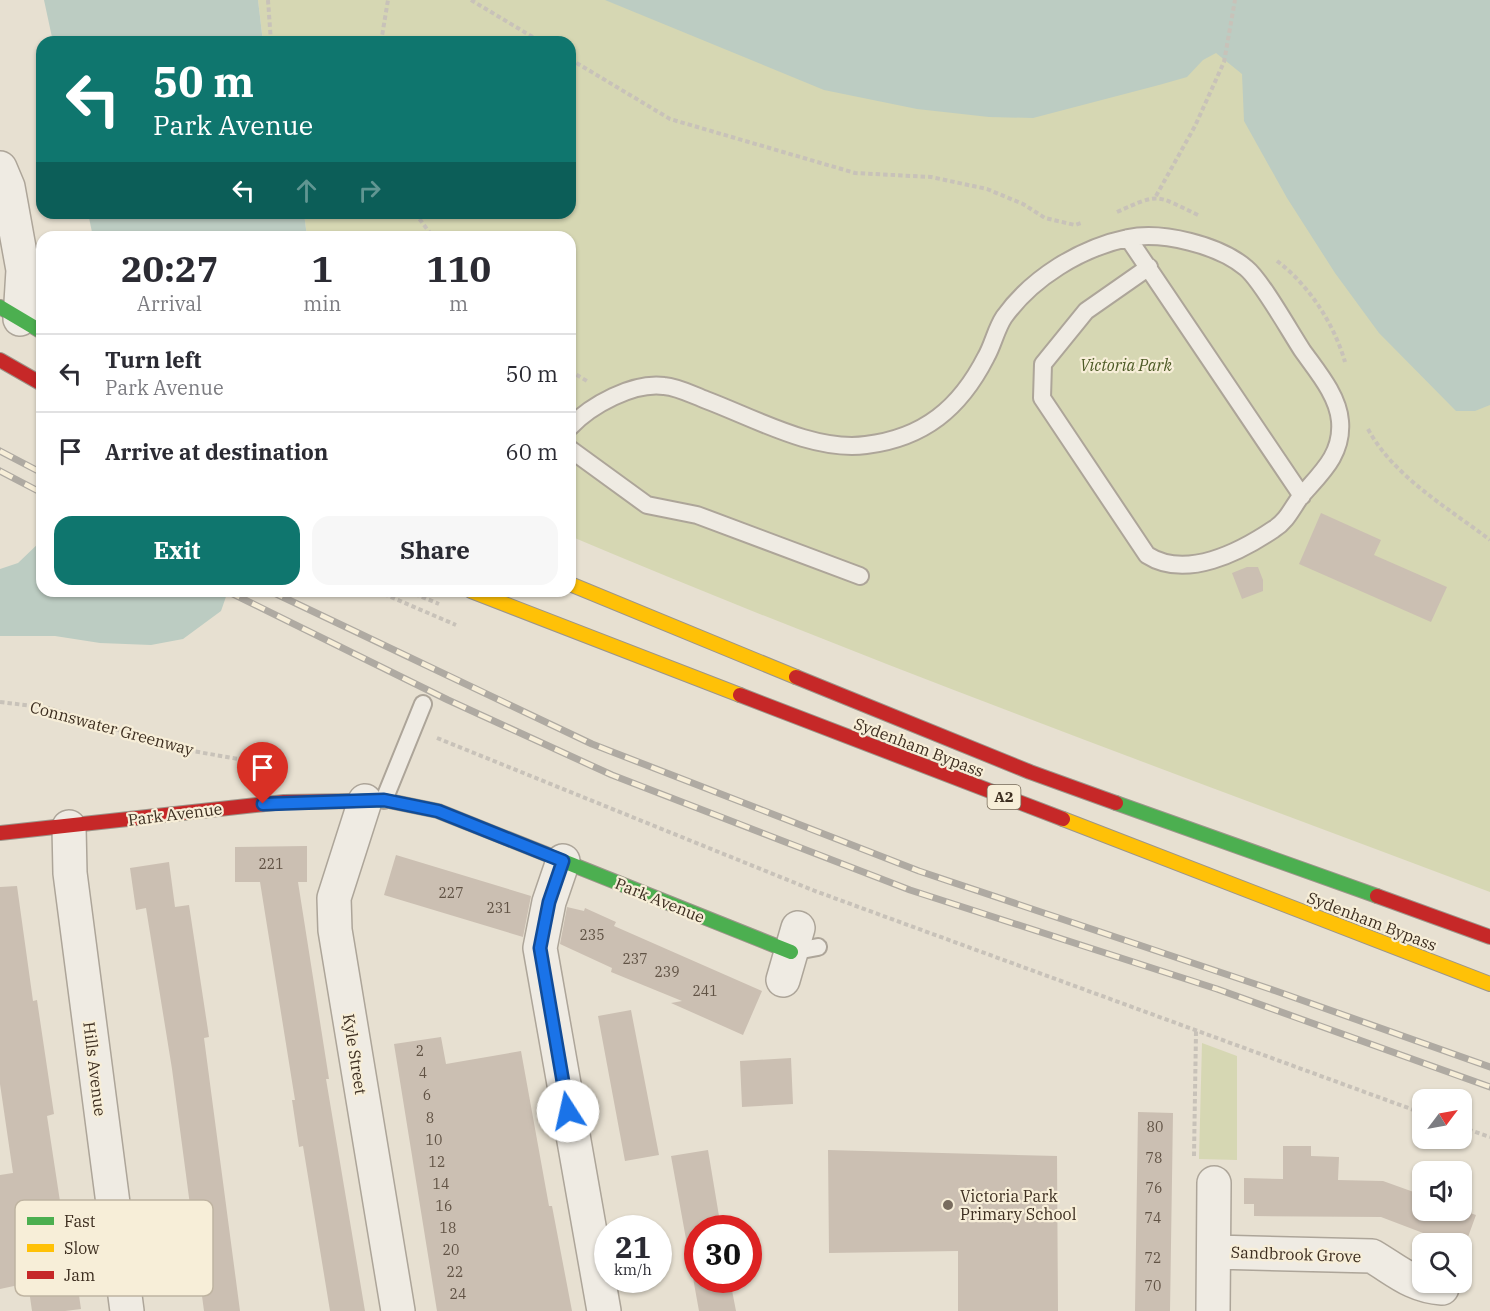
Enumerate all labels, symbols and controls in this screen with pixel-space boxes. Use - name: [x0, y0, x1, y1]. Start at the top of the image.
- text: 50 m: [153, 54, 254, 109]
- icon: left: [54, 60, 132, 138]
- text: Park Avenue: [153, 107, 313, 142]
- icon: left: [227, 174, 260, 207]
- icon: ahead: [290, 174, 323, 207]
- icon: right: [353, 174, 386, 207]
- text: 20:27: [121, 245, 218, 292]
- text: 1: [311, 245, 333, 292]
- text: 110: [426, 245, 491, 292]
- text: Arrival: [137, 290, 202, 317]
- text: min: [303, 290, 341, 317]
- text: m: [449, 290, 468, 317]
- text: Turn left: [105, 345, 201, 374]
- park label: Victoria Park: [1080, 355, 1172, 375]
- icon: left: [54, 357, 87, 390]
- text: 50 m: [506, 359, 558, 388]
- text: Park Avenue: [105, 374, 224, 401]
- icon: arrive: [54, 435, 87, 468]
- text: Arrive at destination: [105, 437, 328, 466]
- text: 60 m: [506, 437, 558, 466]
- button: Exit: [54, 516, 300, 585]
- button: Share: [312, 516, 558, 585]
- street label: Connswater Greenway: [28, 697, 196, 760]
- street label: Sydenham Bypass: [851, 713, 987, 781]
- pin: [237, 742, 288, 804]
- icon: arrive: [246, 751, 279, 784]
- road number: A2: [988, 785, 1020, 809]
- street label: Park Avenue: [127, 798, 223, 830]
- house number: 221: [258, 855, 284, 873]
- street label: Park Avenue: [612, 873, 708, 927]
- house number: 227: [438, 884, 464, 902]
- street label: Sydenham Bypass: [1304, 887, 1440, 955]
- house number: 231: [486, 899, 512, 917]
- house number: 235: [579, 926, 605, 944]
- house number: 237: [622, 950, 648, 968]
- house number: 239: [654, 963, 680, 981]
- house number: 241: [692, 982, 718, 1000]
- street label: Kyle Street: [339, 1012, 371, 1096]
- street label: Hills Avenue: [79, 1021, 111, 1117]
- house number: 2: [416, 1042, 424, 1060]
- house number: 4: [419, 1064, 427, 1082]
- position arrow: [536, 1079, 600, 1143]
- house number: 6: [423, 1086, 431, 1104]
- north arrow: [1412, 1089, 1472, 1149]
- map controls: [1412, 1089, 1472, 1293]
- house number: 8: [426, 1109, 434, 1127]
- house number: 80: [1147, 1118, 1163, 1136]
- house number: 10: [426, 1131, 442, 1149]
- house number: 78: [1146, 1149, 1162, 1167]
- house number: 12: [429, 1153, 445, 1171]
- button: sound: [1412, 1161, 1472, 1221]
- house number: 14: [433, 1175, 449, 1193]
- house number: 76: [1146, 1179, 1162, 1197]
- place label: Victoria Park Primary School: [960, 1186, 1077, 1224]
- house number: 16: [436, 1197, 452, 1215]
- marker: Victoria Park Primary School: [941, 1198, 955, 1212]
- legend: [15, 1200, 213, 1296]
- house number: 74: [1145, 1209, 1161, 1227]
- text: Fast: [64, 1211, 96, 1231]
- speed limit sign: 30: [684, 1215, 762, 1293]
- house number: 18: [440, 1219, 456, 1237]
- text: 21: [615, 1227, 651, 1266]
- button: search: [1412, 1233, 1472, 1293]
- text: Slow: [64, 1238, 100, 1258]
- house number: 20: [443, 1241, 459, 1259]
- street label: Sandbrook Grove: [1230, 1242, 1362, 1266]
- house number: 72: [1145, 1249, 1161, 1267]
- text: km/h: [614, 1260, 652, 1279]
- house number: 22: [447, 1263, 463, 1281]
- text: Jam: [64, 1265, 95, 1285]
- house number: 70: [1145, 1277, 1161, 1295]
- house number: 24: [450, 1285, 466, 1303]

